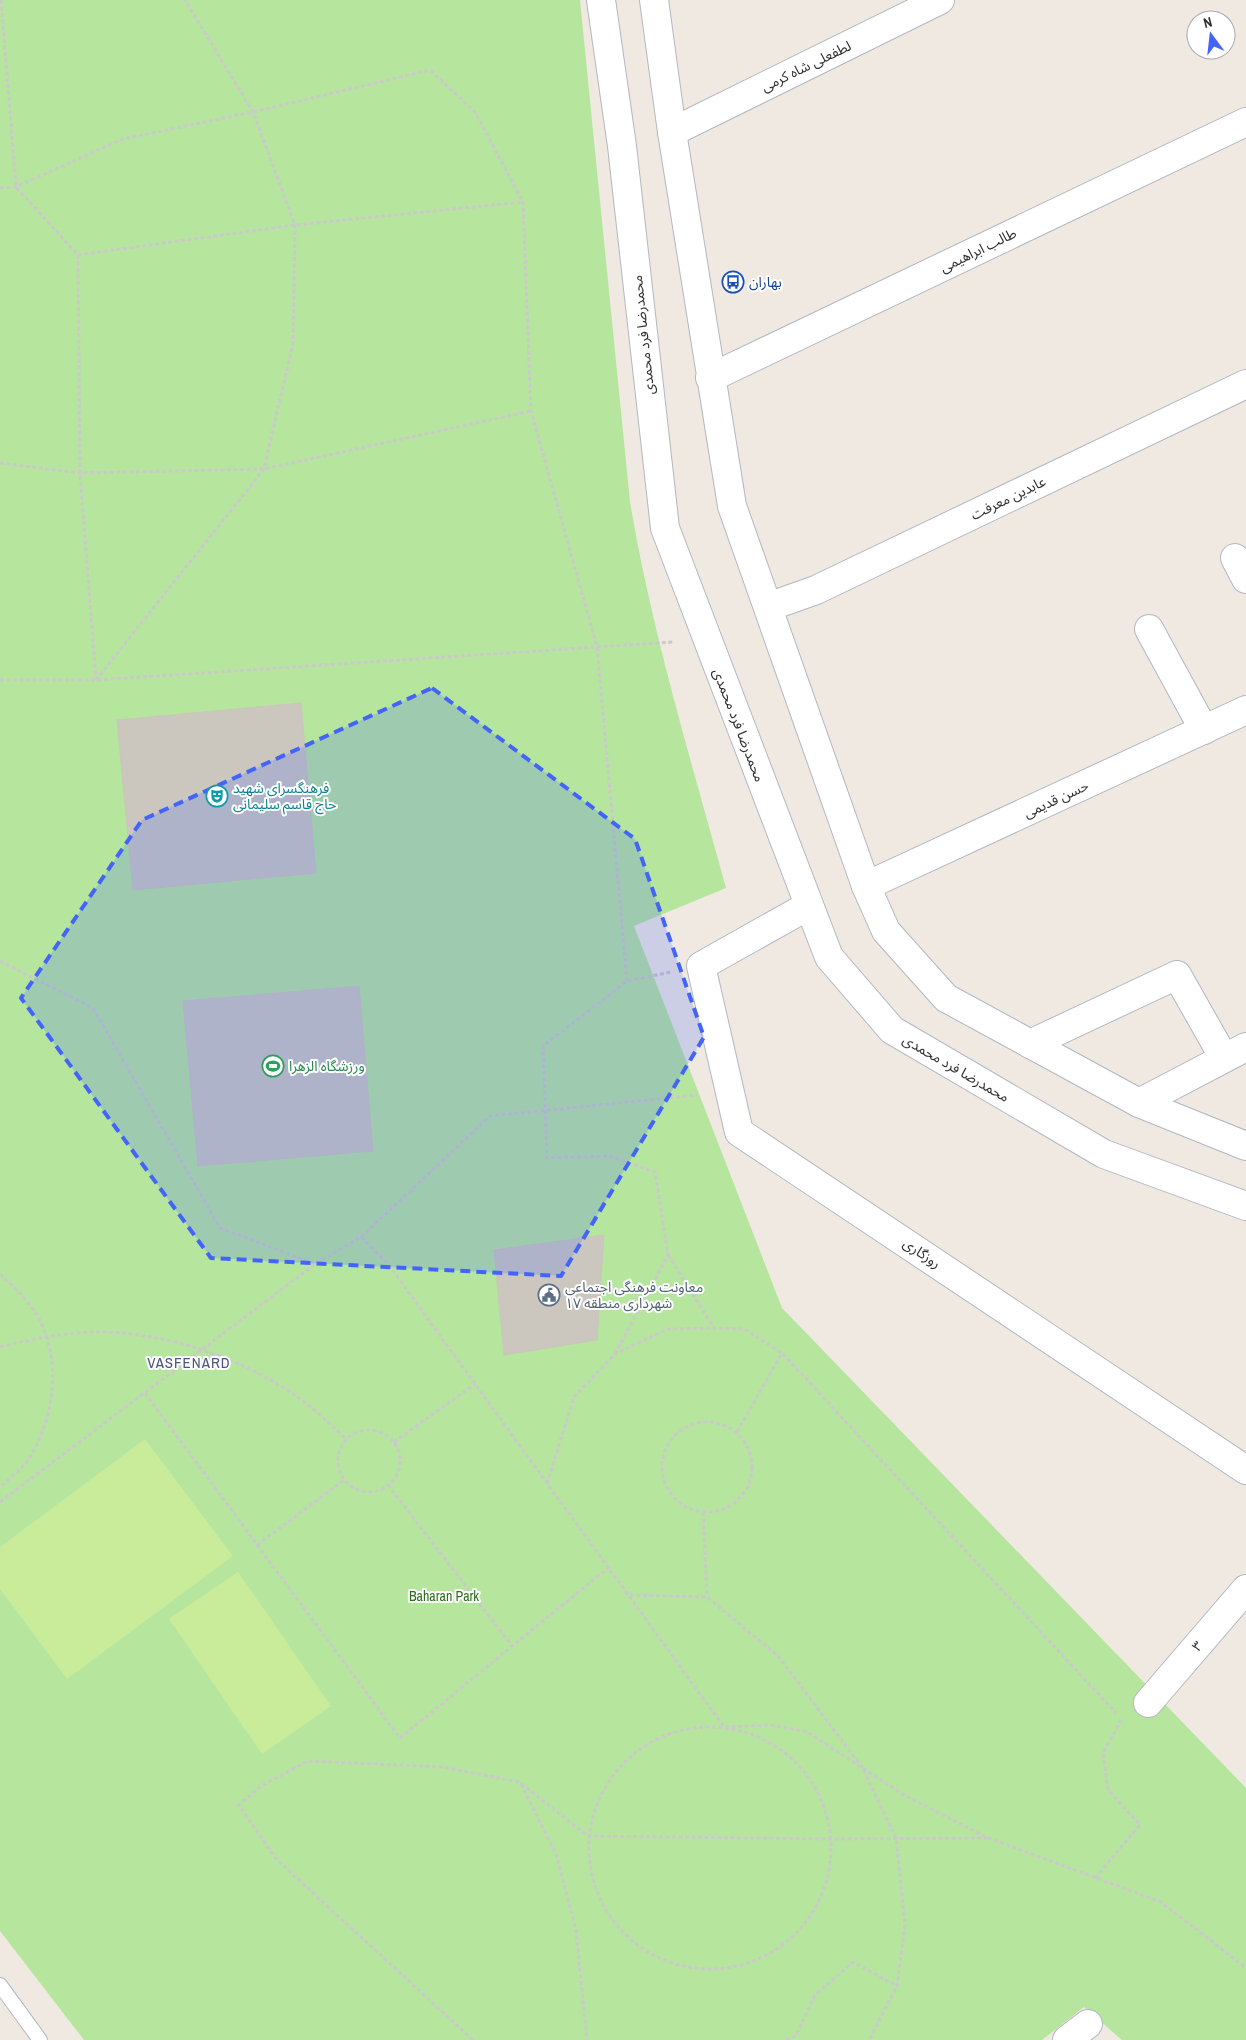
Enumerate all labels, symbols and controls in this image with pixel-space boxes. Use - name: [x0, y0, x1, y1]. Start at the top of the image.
- north arrow: [1186, 10, 1236, 60]
- text: N: [1201, 13, 1214, 32]
- street label: لطفعلی شاه کرمی: [758, 36, 854, 96]
- street label: طالب ابراهیمی: [937, 224, 1019, 276]
- bus stop icon: بهاران: [721, 270, 745, 294]
- place label: بهاران: [749, 273, 782, 291]
- street label: محمدرضا فرد محمدی: [628, 274, 658, 396]
- street label: عابدین معرفت: [968, 472, 1048, 524]
- street label: محمدرضا فرد محمدی: [709, 666, 769, 784]
- street label: حسن قدیمی: [1021, 776, 1091, 822]
- place label: فرهنگسرای شهید حاج قاسم سلیمانی: [233, 779, 336, 815]
- theatre icon: فرهنگسرای شهید حاج قاسم سلیمانی: [205, 784, 229, 808]
- street label: محمدرضا فرد محمدی: [899, 1030, 1013, 1106]
- sports icon: ورزشگاه الزهرا: [261, 1054, 285, 1078]
- place label: ورزشگاه الزهرا: [289, 1057, 365, 1075]
- street label: روزگاری: [900, 1234, 944, 1272]
- place label: معاونت فرهنگی اجتماعی شهرداری منطقه ۱۷: [565, 1278, 703, 1312]
- public building icon: معاونت فرهنگی اجتماعی شهرداری منطقه ۱۷: [537, 1283, 561, 1307]
- district label: VASFENARD: [147, 1352, 231, 1373]
- park label: Baharan Park: [409, 1587, 479, 1605]
- street label: ۳: [1188, 1637, 1206, 1655]

